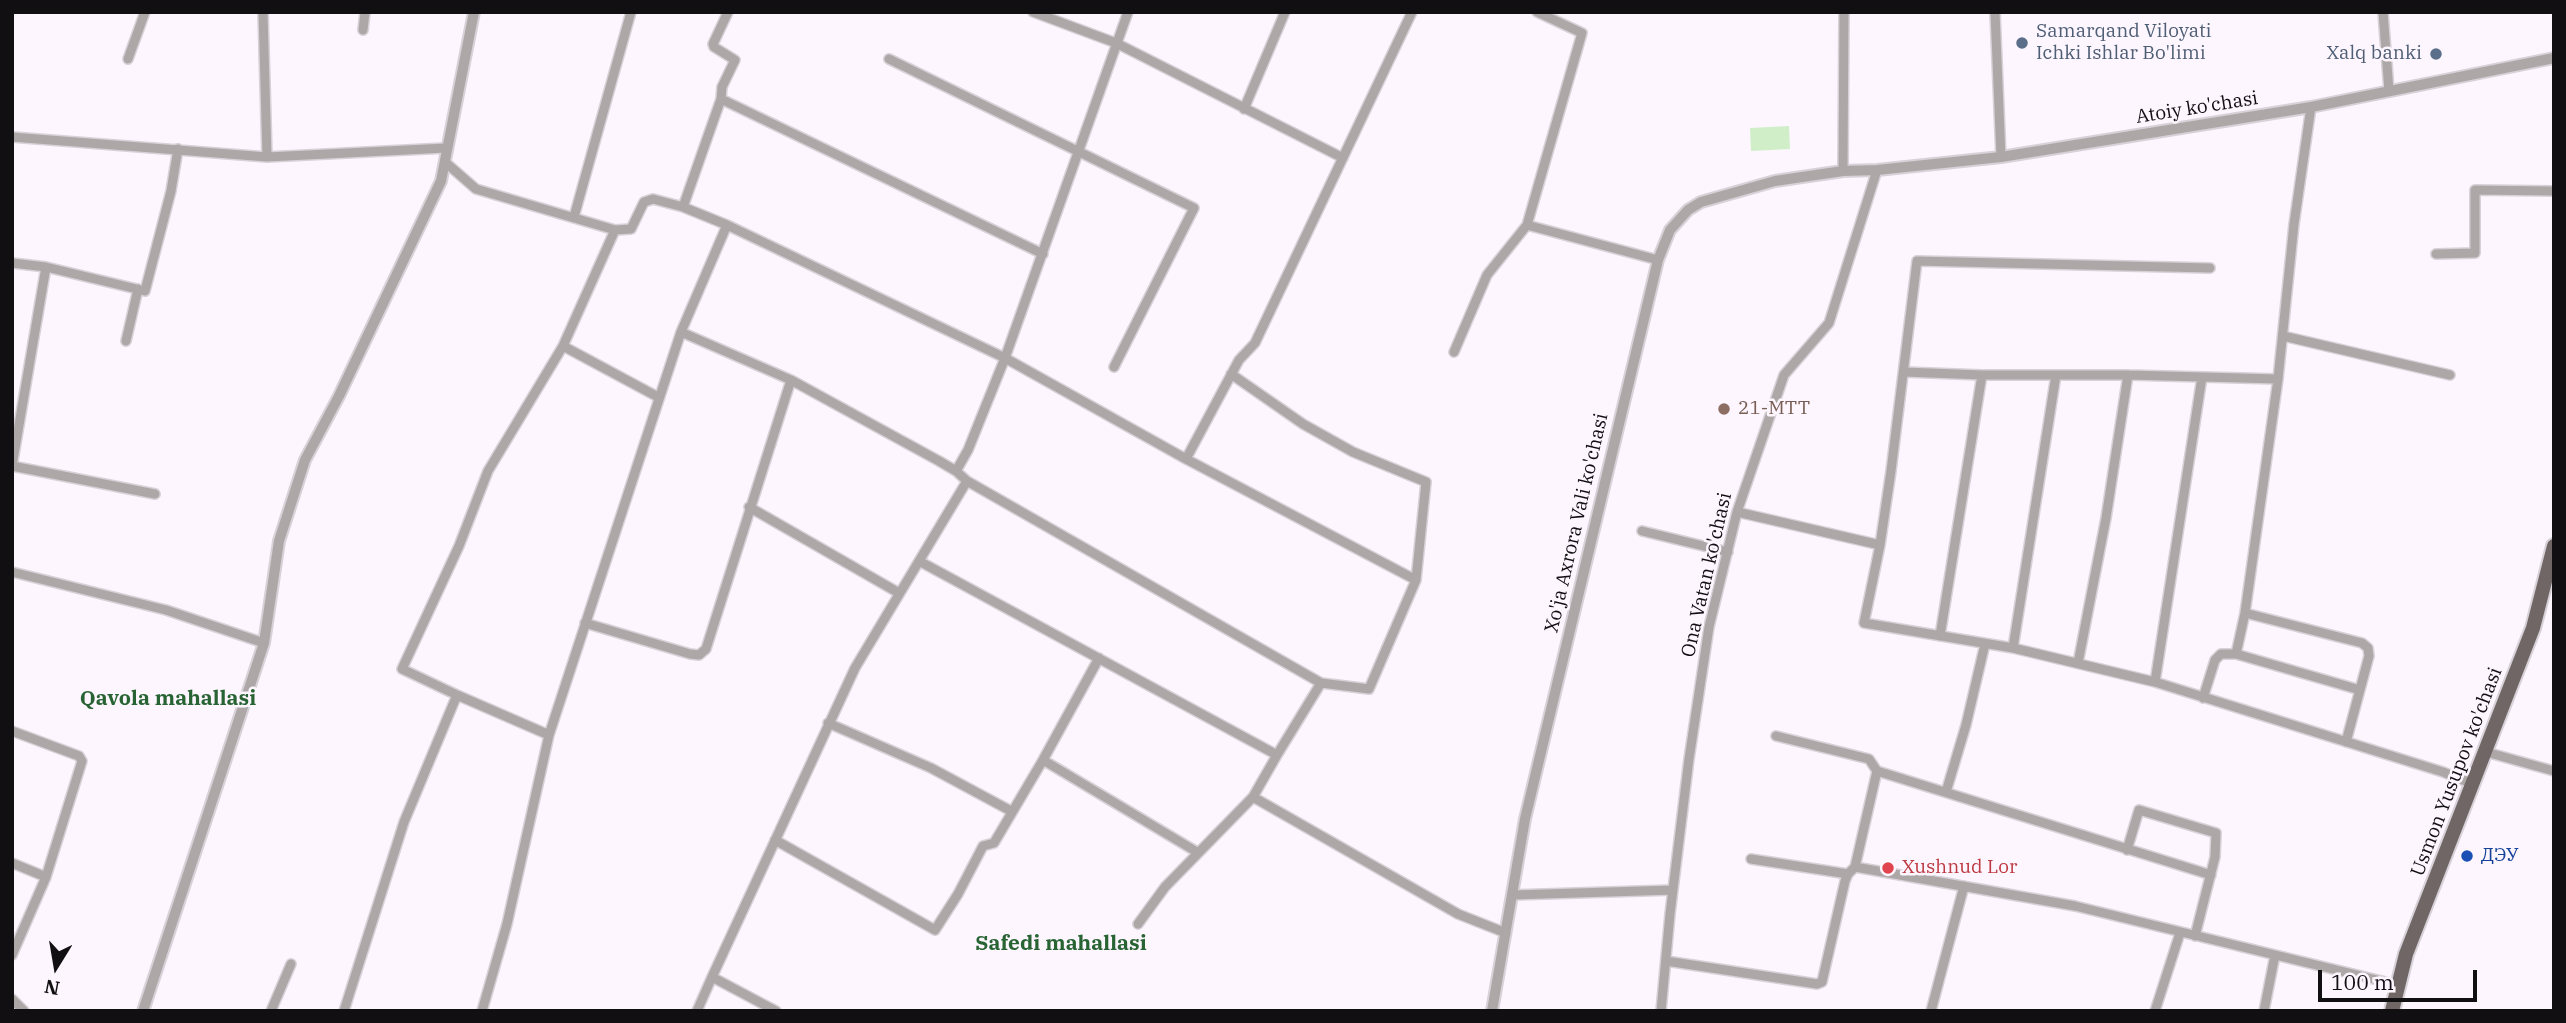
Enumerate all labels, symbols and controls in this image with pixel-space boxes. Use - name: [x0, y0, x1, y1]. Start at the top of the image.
- place label: Samarqand Viloyati Ichki Ishlar Bo'limi: [2036, 21, 2212, 65]
- marker: Samarqand Viloyati Ichki Ishlar Bo'limi: [2014, 35, 2030, 51]
- place label: Xalq banki: [2326, 43, 2422, 65]
- marker: Xalq banki: [2428, 46, 2444, 62]
- street label: Atoiy ko'chasi: [2134, 87, 2260, 129]
- place label: 21-MTT: [1738, 398, 1810, 420]
- marker: 21-MTT: [1716, 401, 1732, 417]
- street label: Xo'ja Axrora Vali ko'chasi: [1541, 411, 1613, 635]
- street label: Ona Vatan ko'chasi: [1677, 490, 1737, 660]
- street label: Usmon Yusupov ko'chasi: [2407, 664, 2507, 880]
- district label: Qavola mahallasi: [80, 686, 256, 712]
- place label: ДЭУ: [2481, 845, 2518, 867]
- marker: ДЭУ: [2459, 848, 2475, 864]
- place label: Xushnud Lor: [1902, 857, 2018, 879]
- marker: Xushnud Lor: [1880, 860, 1896, 876]
- district label: Safedi mahallasi: [975, 931, 1147, 957]
- north arrow: [21, 932, 91, 1002]
- scale bar: [2321, 956, 2480, 1000]
- text: 100 m: [2331, 968, 2394, 996]
- text: N: [42, 974, 62, 1001]

